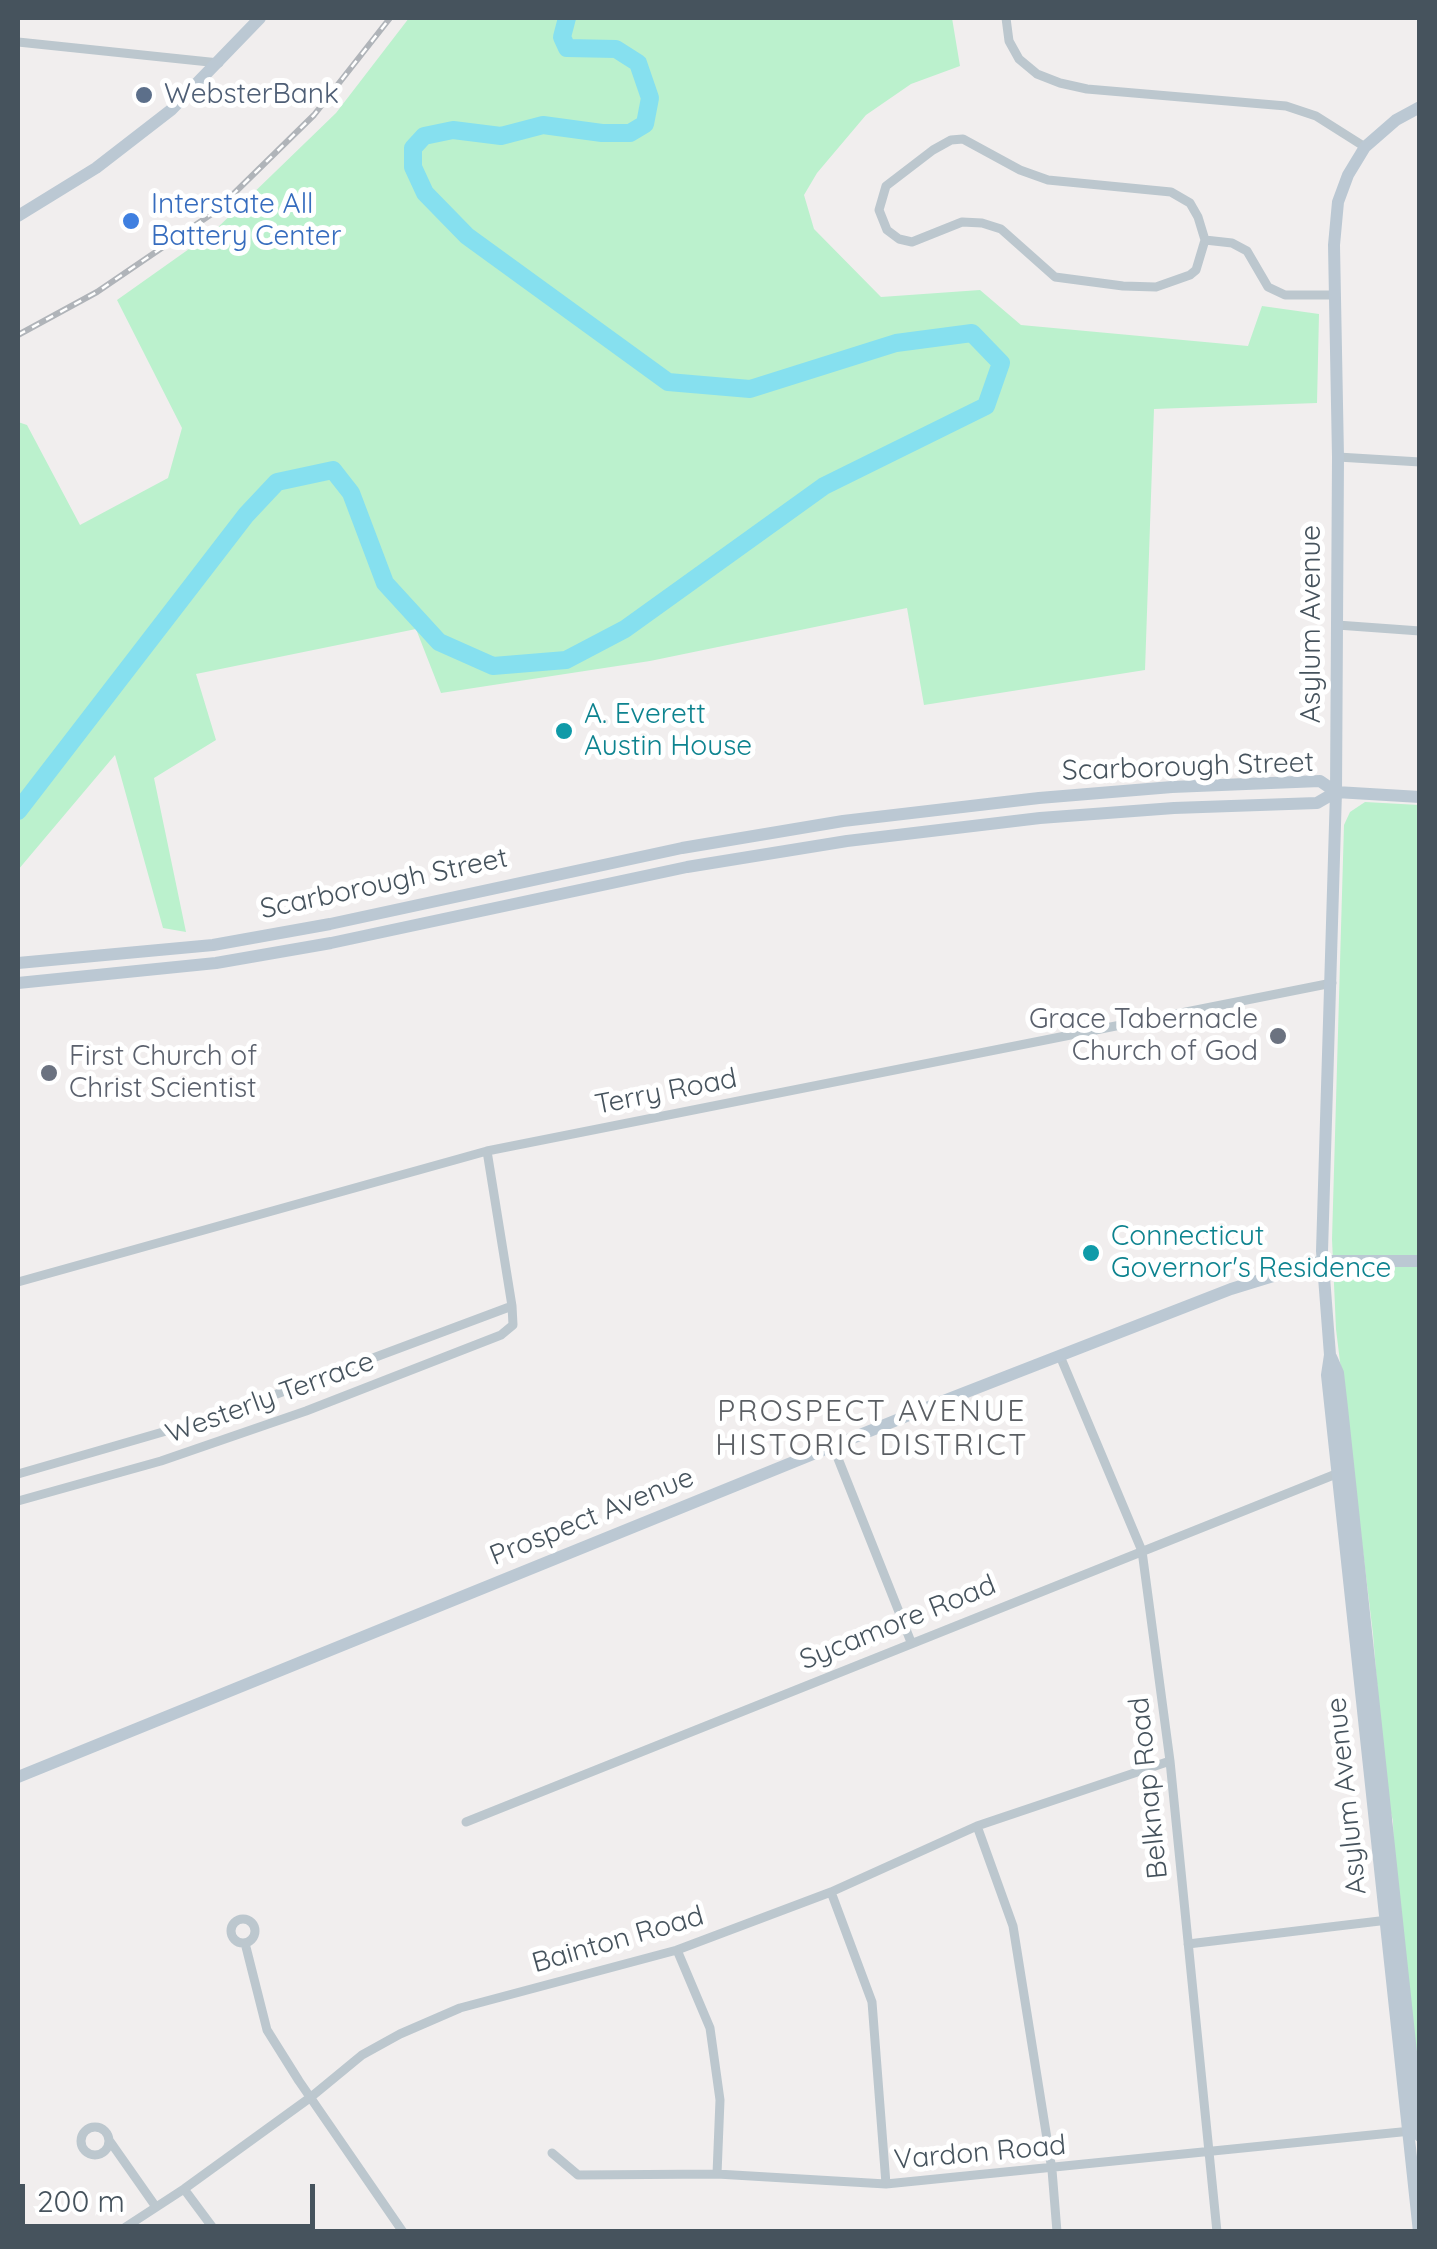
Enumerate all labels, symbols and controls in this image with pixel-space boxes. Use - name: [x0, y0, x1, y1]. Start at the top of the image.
- place label: WebsterBank: [164, 78, 339, 112]
- marker: WebsterBank: [133, 84, 155, 106]
- place label: Interstate All Battery Center: [151, 188, 341, 254]
- marker: Interstate All Battery Center: [120, 210, 142, 232]
- street label: Asylum Avenue: [1295, 525, 1329, 723]
- place label: A. Everett Austin House: [584, 698, 752, 764]
- marker: A. Everett Austin House: [553, 720, 575, 742]
- street label: Scarborough Street: [1061, 746, 1315, 788]
- street label: Scarborough Street: [257, 841, 511, 927]
- place label: Grace Tabernacle Church of God: [1029, 1003, 1258, 1069]
- marker: Grace Tabernacle Church of God: [1267, 1025, 1289, 1047]
- place label: First Church of Christ Scientist: [69, 1040, 257, 1106]
- marker: First Church of Christ Scientist: [38, 1062, 60, 1084]
- street label: Terry Road: [592, 1062, 740, 1122]
- place label: Connecticut Governor's Residence: [1111, 1220, 1391, 1286]
- marker: Connecticut Governor's Residence: [1080, 1242, 1102, 1264]
- street label: Westerly Terrace: [161, 1345, 379, 1451]
- district label: PROSPECT AVENUE HISTORIC DISTRICT: [715, 1394, 1029, 1464]
- street label: Prospect Avenue: [485, 1461, 699, 1573]
- street label: Sycamore Road: [795, 1568, 1001, 1678]
- street label: Belknap Road: [1123, 1695, 1175, 1881]
- street label: Asylum Avenue: [1320, 1696, 1374, 1896]
- street label: Bainton Road: [528, 1899, 708, 1981]
- street label: Vardon Road: [893, 2129, 1067, 2177]
- scale bar: [25, 2164, 320, 2226]
- text: 200 m: [37, 2182, 125, 2220]

